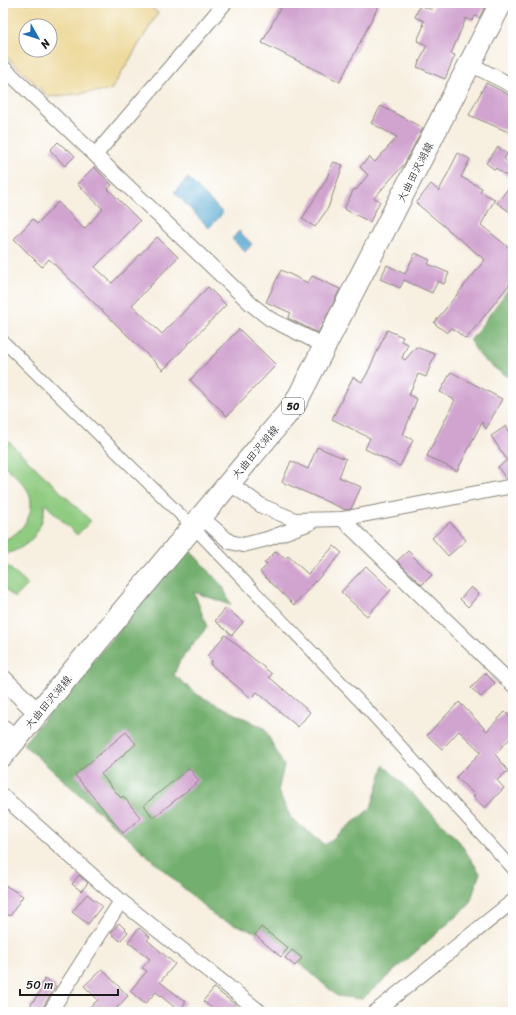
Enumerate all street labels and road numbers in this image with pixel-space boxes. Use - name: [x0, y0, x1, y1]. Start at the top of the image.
- street label: 大曲田沢湖線: [392, 139, 439, 206]
- road number: 50: [282, 398, 304, 414]
- street label: 大曲田沢湖線: [227, 421, 284, 484]
- street label: 大曲田沢湖線: [20, 671, 77, 734]

